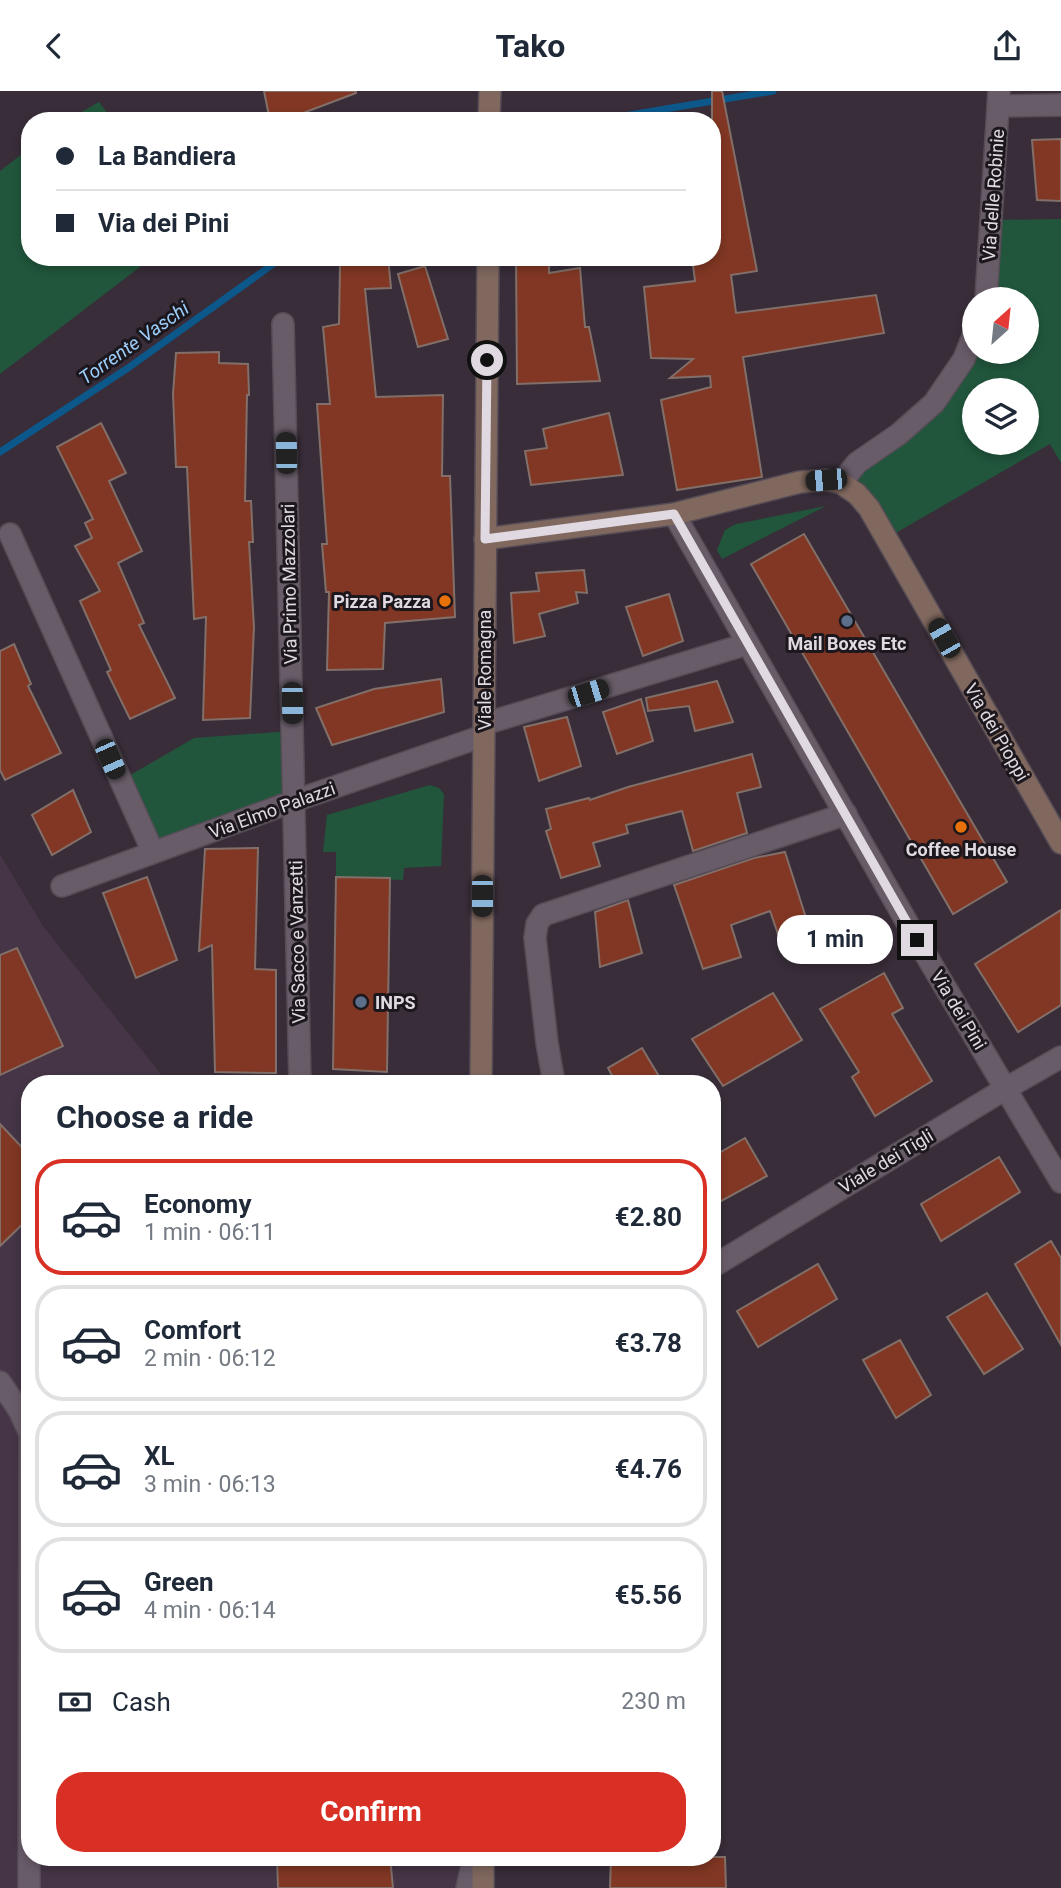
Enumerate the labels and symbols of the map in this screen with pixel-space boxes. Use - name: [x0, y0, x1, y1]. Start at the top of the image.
- street label: Via delle Robinie: [978, 128, 1008, 262]
- north arrow: [962, 287, 1040, 364]
- water label: Torrente Vaschi: [75, 296, 194, 389]
- route start: [471, 344, 503, 376]
- car: [276, 432, 297, 474]
- car: [805, 468, 848, 492]
- street label: Via Primo Mazzolari: [277, 504, 301, 664]
- place label: Pizza Pazza: [333, 591, 431, 612]
- marker: Pizza Pazza: [437, 593, 453, 609]
- street label: Viale Romagna: [474, 610, 495, 730]
- marker: Mail Boxes Etc: [839, 613, 855, 629]
- car: [925, 615, 964, 661]
- place label: Mail Boxes Etc: [788, 633, 906, 654]
- car: [565, 677, 612, 709]
- street label: Via dei Pioppi: [961, 679, 1033, 785]
- car: [282, 682, 303, 724]
- car: [92, 736, 129, 782]
- street label: Via Elmo Palazzi: [206, 777, 338, 843]
- marker: Coffee House: [953, 819, 969, 835]
- place label: Coffee House: [906, 839, 1016, 860]
- street label: Via Sacco e Vanzetti: [285, 860, 309, 1024]
- car: [472, 875, 493, 917]
- callout: 1 min: [777, 915, 892, 965]
- route end: [901, 924, 933, 956]
- street label: Via dei Pini: [927, 967, 991, 1053]
- place label: INPS: [375, 992, 416, 1013]
- marker: INPS: [353, 994, 369, 1010]
- street label: Viale dei Tigli: [835, 1125, 937, 1197]

